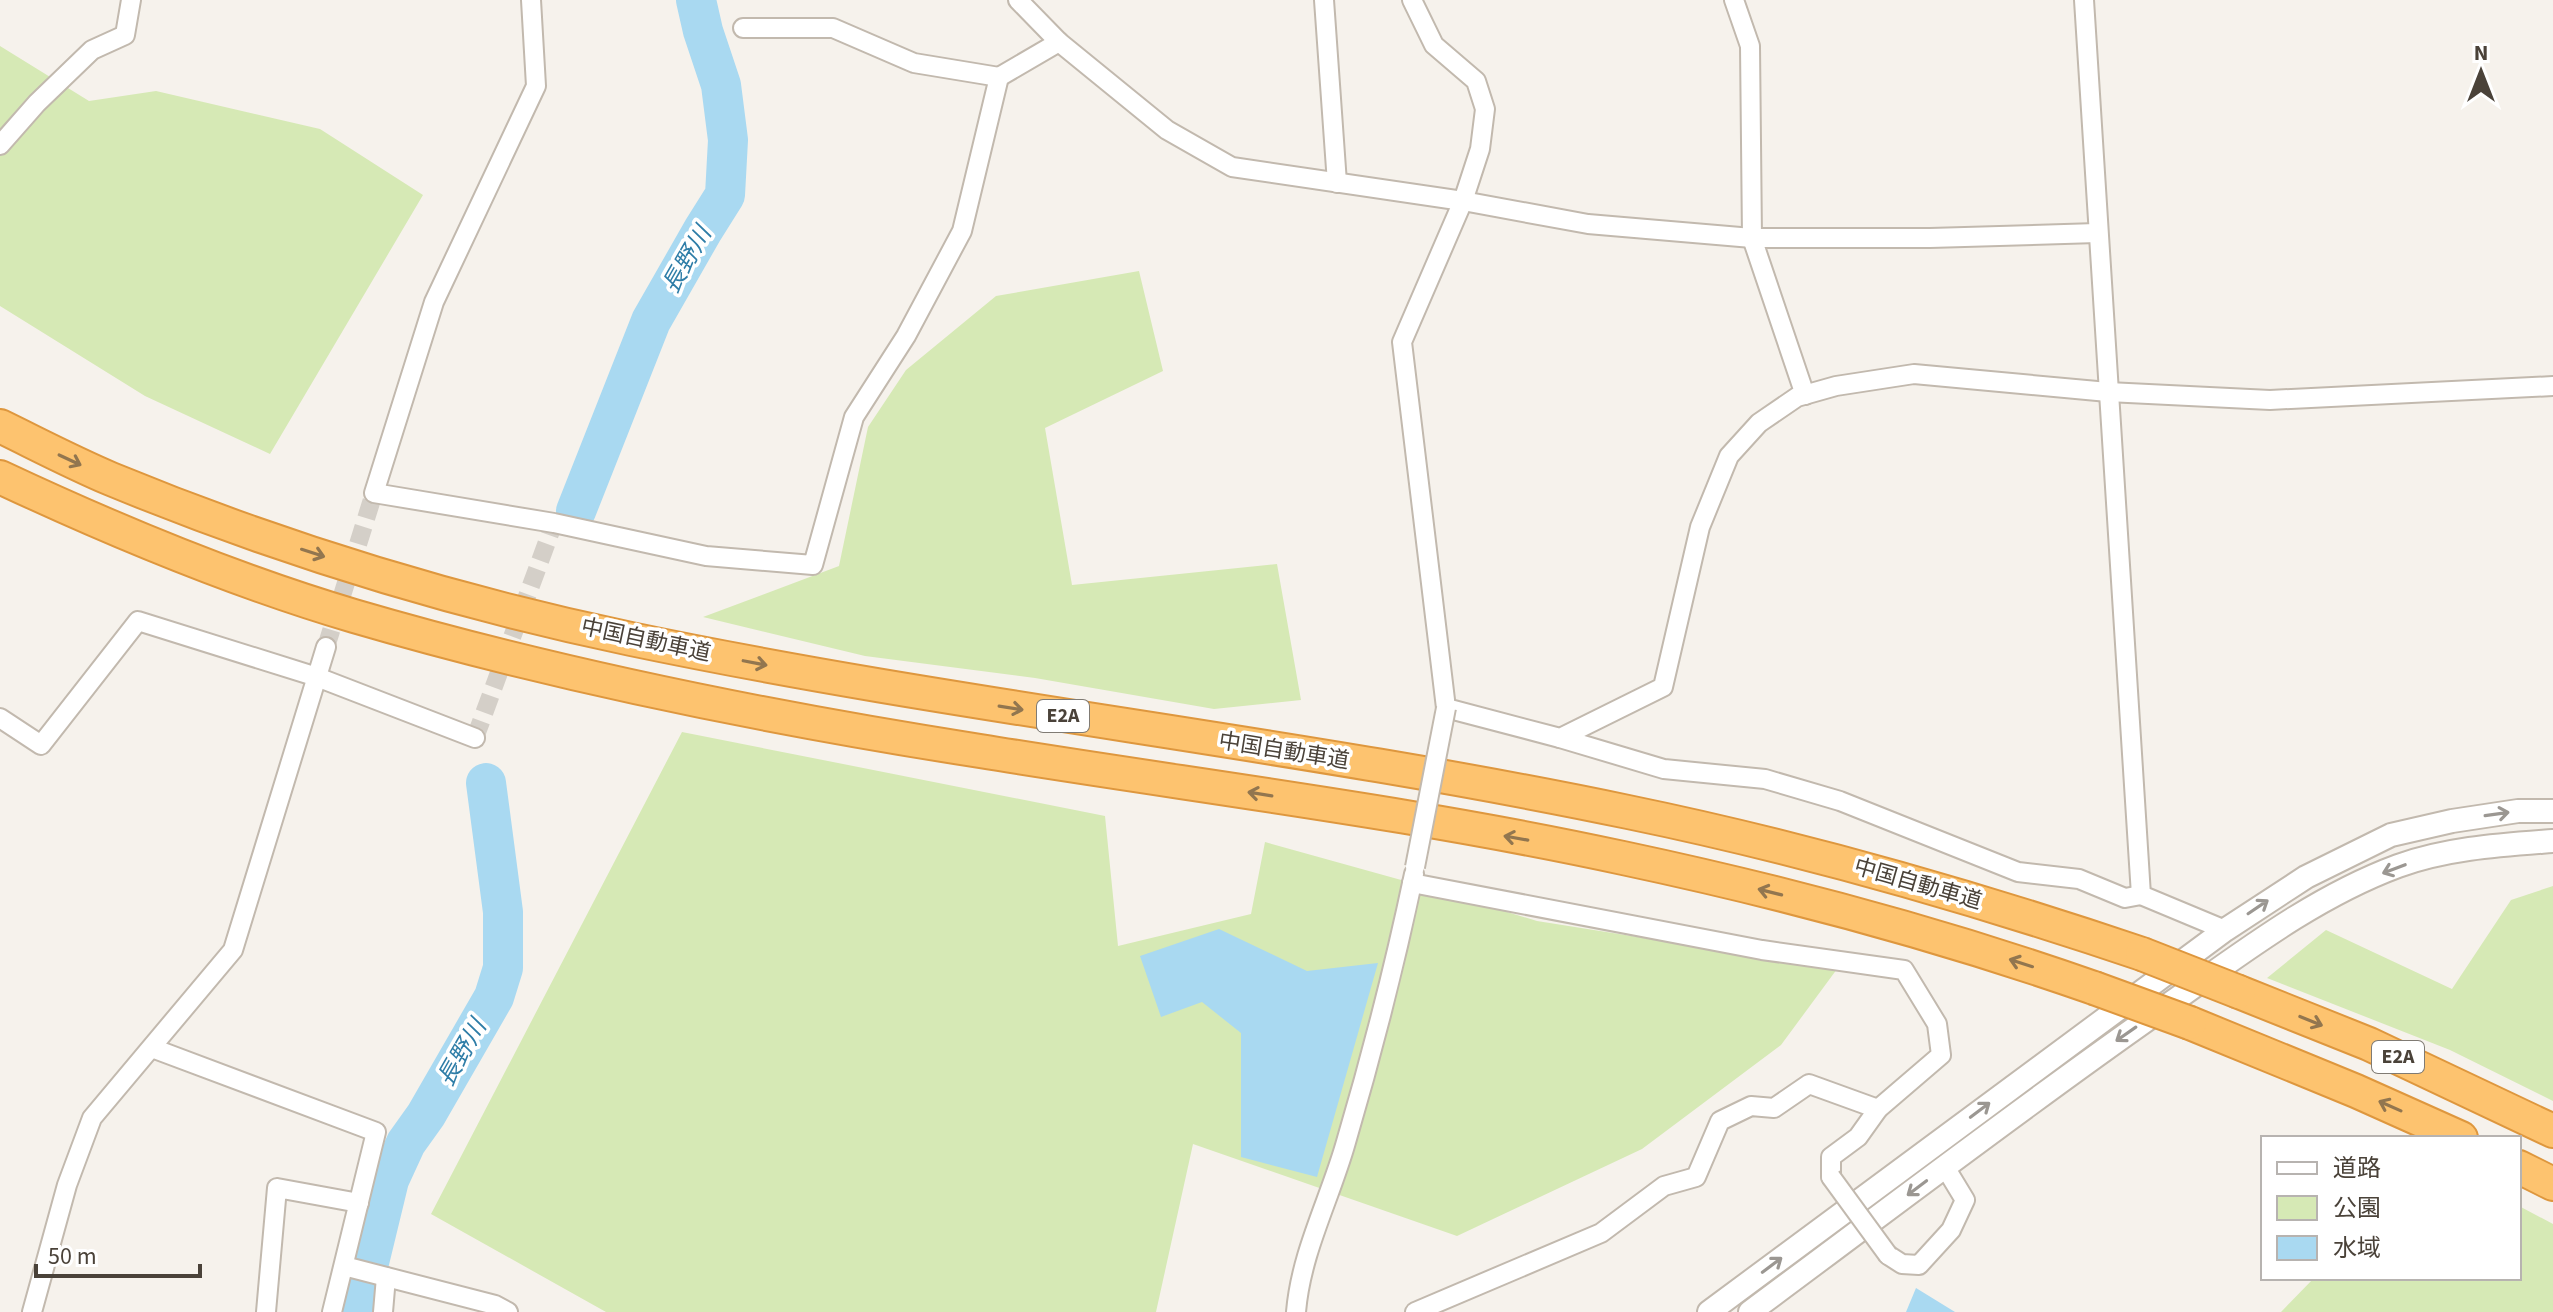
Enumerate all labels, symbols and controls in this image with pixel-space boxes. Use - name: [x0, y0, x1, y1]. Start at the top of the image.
- north arrow: [2441, 32, 2521, 112]
- text: N: [2474, 37, 2488, 69]
- water label: 長野川: [654, 217, 722, 300]
- one-way arrow: [58, 453, 82, 468]
- one-way arrow: [300, 546, 325, 561]
- street label: 中国自動車道: [578, 611, 714, 669]
- one-way arrow: [742, 657, 767, 672]
- road number: E2A: [1037, 700, 1089, 732]
- one-way arrow: [998, 701, 1024, 716]
- street label: 中国自動車道: [1216, 725, 1352, 777]
- one-way arrow: [1248, 786, 1273, 801]
- one-way arrow: [2484, 806, 2509, 821]
- one-way arrow: [1504, 829, 1529, 844]
- street label: 中国自動車道: [1850, 850, 1986, 918]
- one-way arrow: [2382, 863, 2407, 877]
- one-way arrow: [1758, 884, 1784, 899]
- one-way arrow: [2246, 899, 2269, 915]
- one-way arrow: [2008, 954, 2033, 969]
- water label: 長野川: [429, 1010, 497, 1093]
- one-way arrow: [2298, 1015, 2323, 1029]
- one-way arrow: [2116, 1026, 2138, 1042]
- road number: E2A: [2372, 1041, 2424, 1073]
- one-way arrow: [2378, 1098, 2402, 1113]
- one-way arrow: [1969, 1102, 1990, 1119]
- legend: [2261, 1136, 2521, 1280]
- text: 道路: [2333, 1151, 2381, 1186]
- one-way arrow: [1906, 1179, 1928, 1196]
- text: 公園: [2333, 1191, 2381, 1226]
- scale bar: [36, 1228, 200, 1278]
- text: 水域: [2333, 1231, 2381, 1266]
- text: 50 m: [48, 1239, 97, 1274]
- one-way arrow: [1760, 1257, 1782, 1274]

